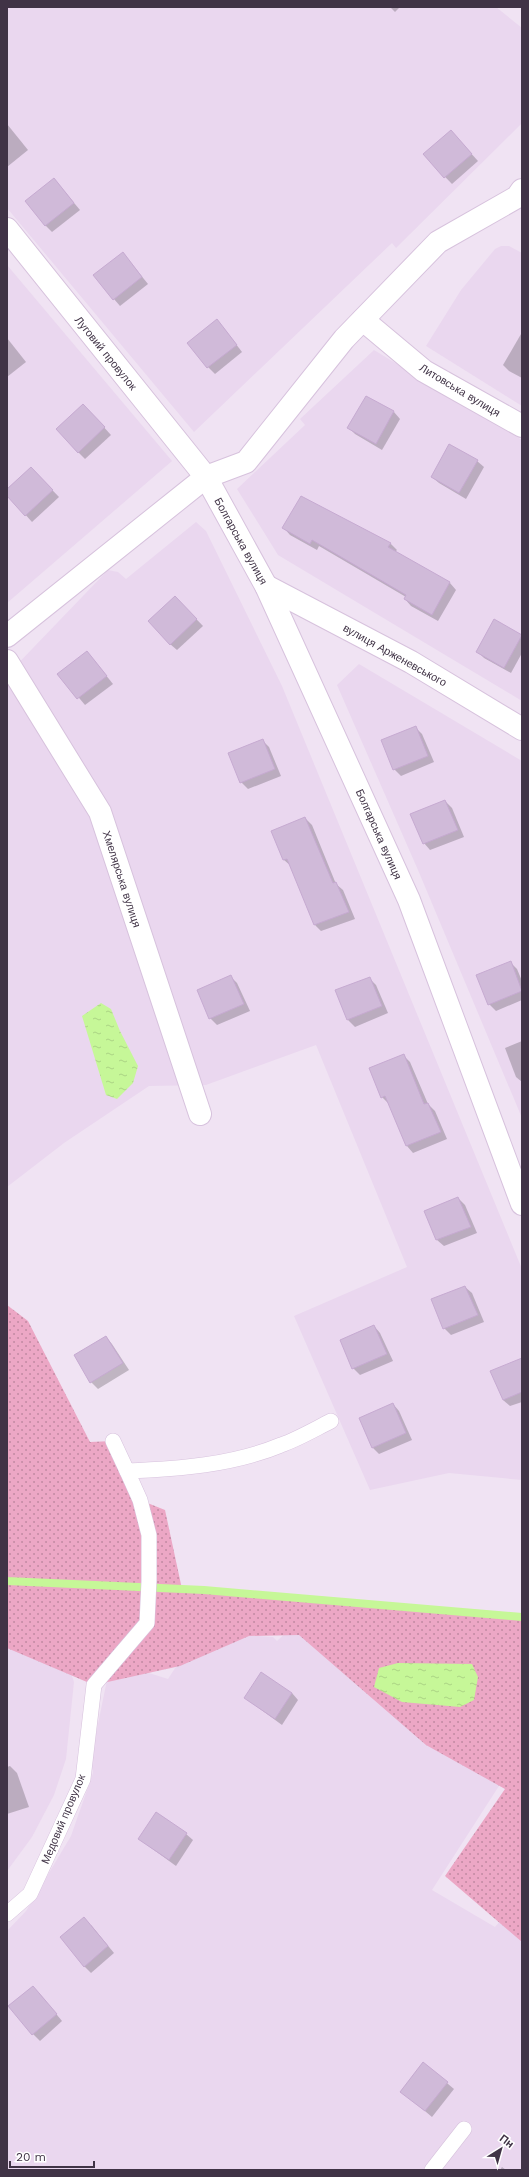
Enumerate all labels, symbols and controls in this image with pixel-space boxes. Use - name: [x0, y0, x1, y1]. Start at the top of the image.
- street label: Луговий провулок: [72, 314, 139, 393]
- street label: Литовська вулиця: [417, 361, 503, 420]
- street label: Болгарська вулиця: [211, 496, 270, 587]
- street label: вулиця Арженевського: [341, 622, 449, 689]
- street label: Болгарська вулиця: [353, 787, 404, 881]
- street label: Хмелярська вулиця: [100, 829, 143, 929]
- street label: Медовий провулок: [39, 1772, 88, 1866]
- north arrow: [481, 2129, 521, 2169]
- text: Пн: [497, 2132, 516, 2151]
- scale bar: [10, 2143, 94, 2169]
- text: 20 m: [16, 2150, 46, 2164]

